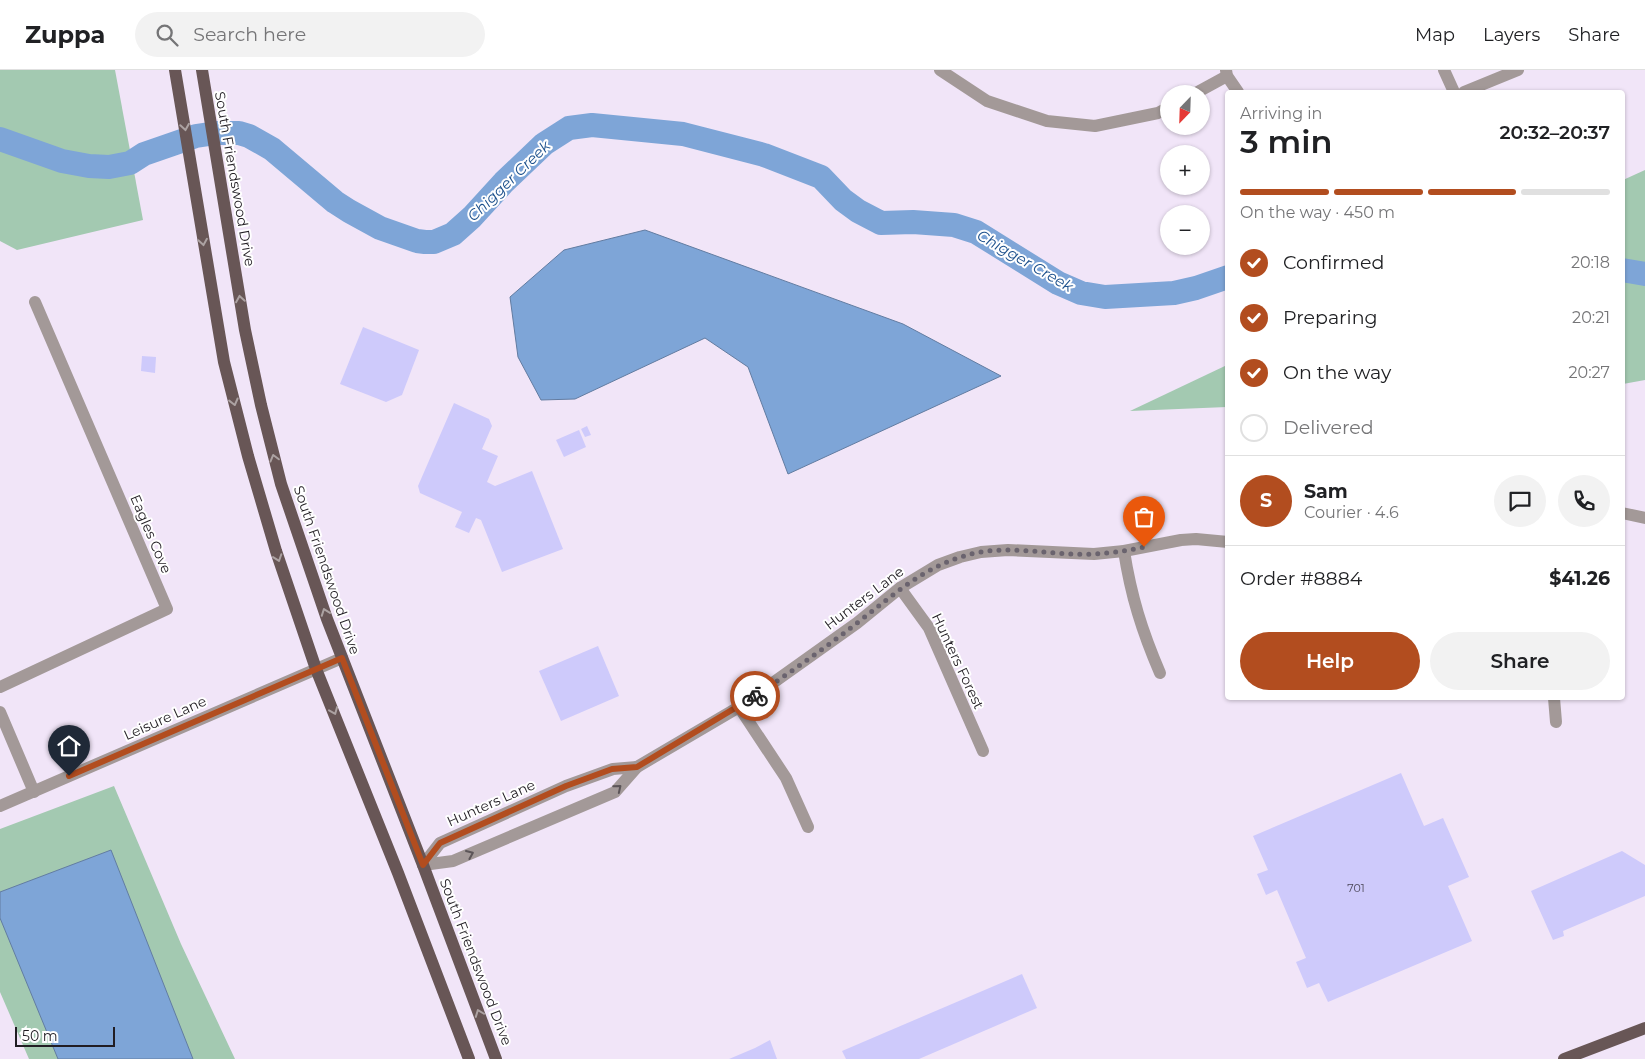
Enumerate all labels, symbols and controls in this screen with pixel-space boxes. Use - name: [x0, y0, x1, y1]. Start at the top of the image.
- search box: [135, 12, 485, 57]
- text: Zuppa: [25, 20, 105, 49]
- icon: search: [153, 21, 181, 49]
- text: Search here: [193, 23, 306, 46]
- text: Map: [1415, 24, 1455, 46]
- text: Layers: [1483, 24, 1540, 46]
- text: Share: [1568, 24, 1620, 46]
- north arrow: [1160, 85, 1210, 135]
- map controls: [1160, 85, 1210, 255]
- street label: South Friendswood Drive: [211, 90, 259, 268]
- text: Arriving in: [1240, 104, 1322, 123]
- text: 20:32–20:37: [1499, 121, 1610, 144]
- text: 3 min: [1240, 122, 1332, 161]
- one-way arrow: [179, 123, 189, 132]
- water label: Chigger Creek: [463, 135, 555, 225]
- button: +: [1160, 145, 1210, 195]
- text: On the way · 450 m: [1240, 203, 1395, 222]
- button: −: [1160, 205, 1210, 255]
- water label: Chigger Creek: [974, 225, 1078, 296]
- one-way arrow: [198, 238, 208, 247]
- icon: check: [1240, 249, 1268, 277]
- text: Confirmed: [1283, 251, 1384, 274]
- text: 20:18: [1571, 253, 1610, 272]
- one-way arrow: [236, 294, 246, 303]
- icon: check: [1240, 304, 1268, 332]
- text: Preparing: [1283, 306, 1378, 329]
- text: 20:21: [1572, 308, 1610, 327]
- icon: check: [1240, 359, 1268, 387]
- text: On the way: [1283, 361, 1391, 384]
- text: 20:27: [1568, 363, 1610, 382]
- one-way arrow: [228, 397, 239, 406]
- text: Delivered: [1283, 416, 1374, 439]
- one-way arrow: [269, 453, 280, 462]
- button: chat: [1494, 475, 1546, 527]
- button: phone: [1558, 475, 1610, 527]
- text: Sam: [1304, 480, 1348, 503]
- street label: South Friendswood Drive: [290, 483, 364, 657]
- text: S: [1260, 489, 1272, 512]
- street label: Eagles Cove: [126, 492, 176, 576]
- pin: [1123, 496, 1165, 547]
- icon: bag: [1130, 503, 1158, 531]
- text: Courier · 4.6: [1304, 503, 1399, 522]
- one-way arrow: [273, 553, 283, 562]
- street label: Hunters Lane: [821, 562, 907, 634]
- text: Order #8884: [1240, 567, 1362, 590]
- text: $41.26: [1549, 567, 1610, 590]
- one-way arrow: [321, 608, 331, 617]
- street label: Hunters Forest: [928, 610, 988, 712]
- button: Help: [1240, 632, 1420, 690]
- button: Share: [1430, 632, 1610, 690]
- courier: [730, 671, 780, 721]
- icon: bike: [741, 682, 769, 710]
- street label: Leisure Lane: [121, 692, 209, 744]
- one-way arrow: [328, 706, 338, 714]
- pin: [48, 725, 90, 776]
- icon: home: [55, 732, 83, 760]
- street label: Hunters Lane: [444, 776, 538, 830]
- one-way arrow: [612, 786, 621, 794]
- one-way arrow: [465, 850, 474, 860]
- street label: South Friendswood Drive: [436, 876, 516, 1048]
- house number: 701: [1347, 881, 1365, 895]
- one-way arrow: [475, 1010, 485, 1018]
- scale bar: [15, 1024, 115, 1047]
- text: 50 m: [22, 1027, 58, 1045]

